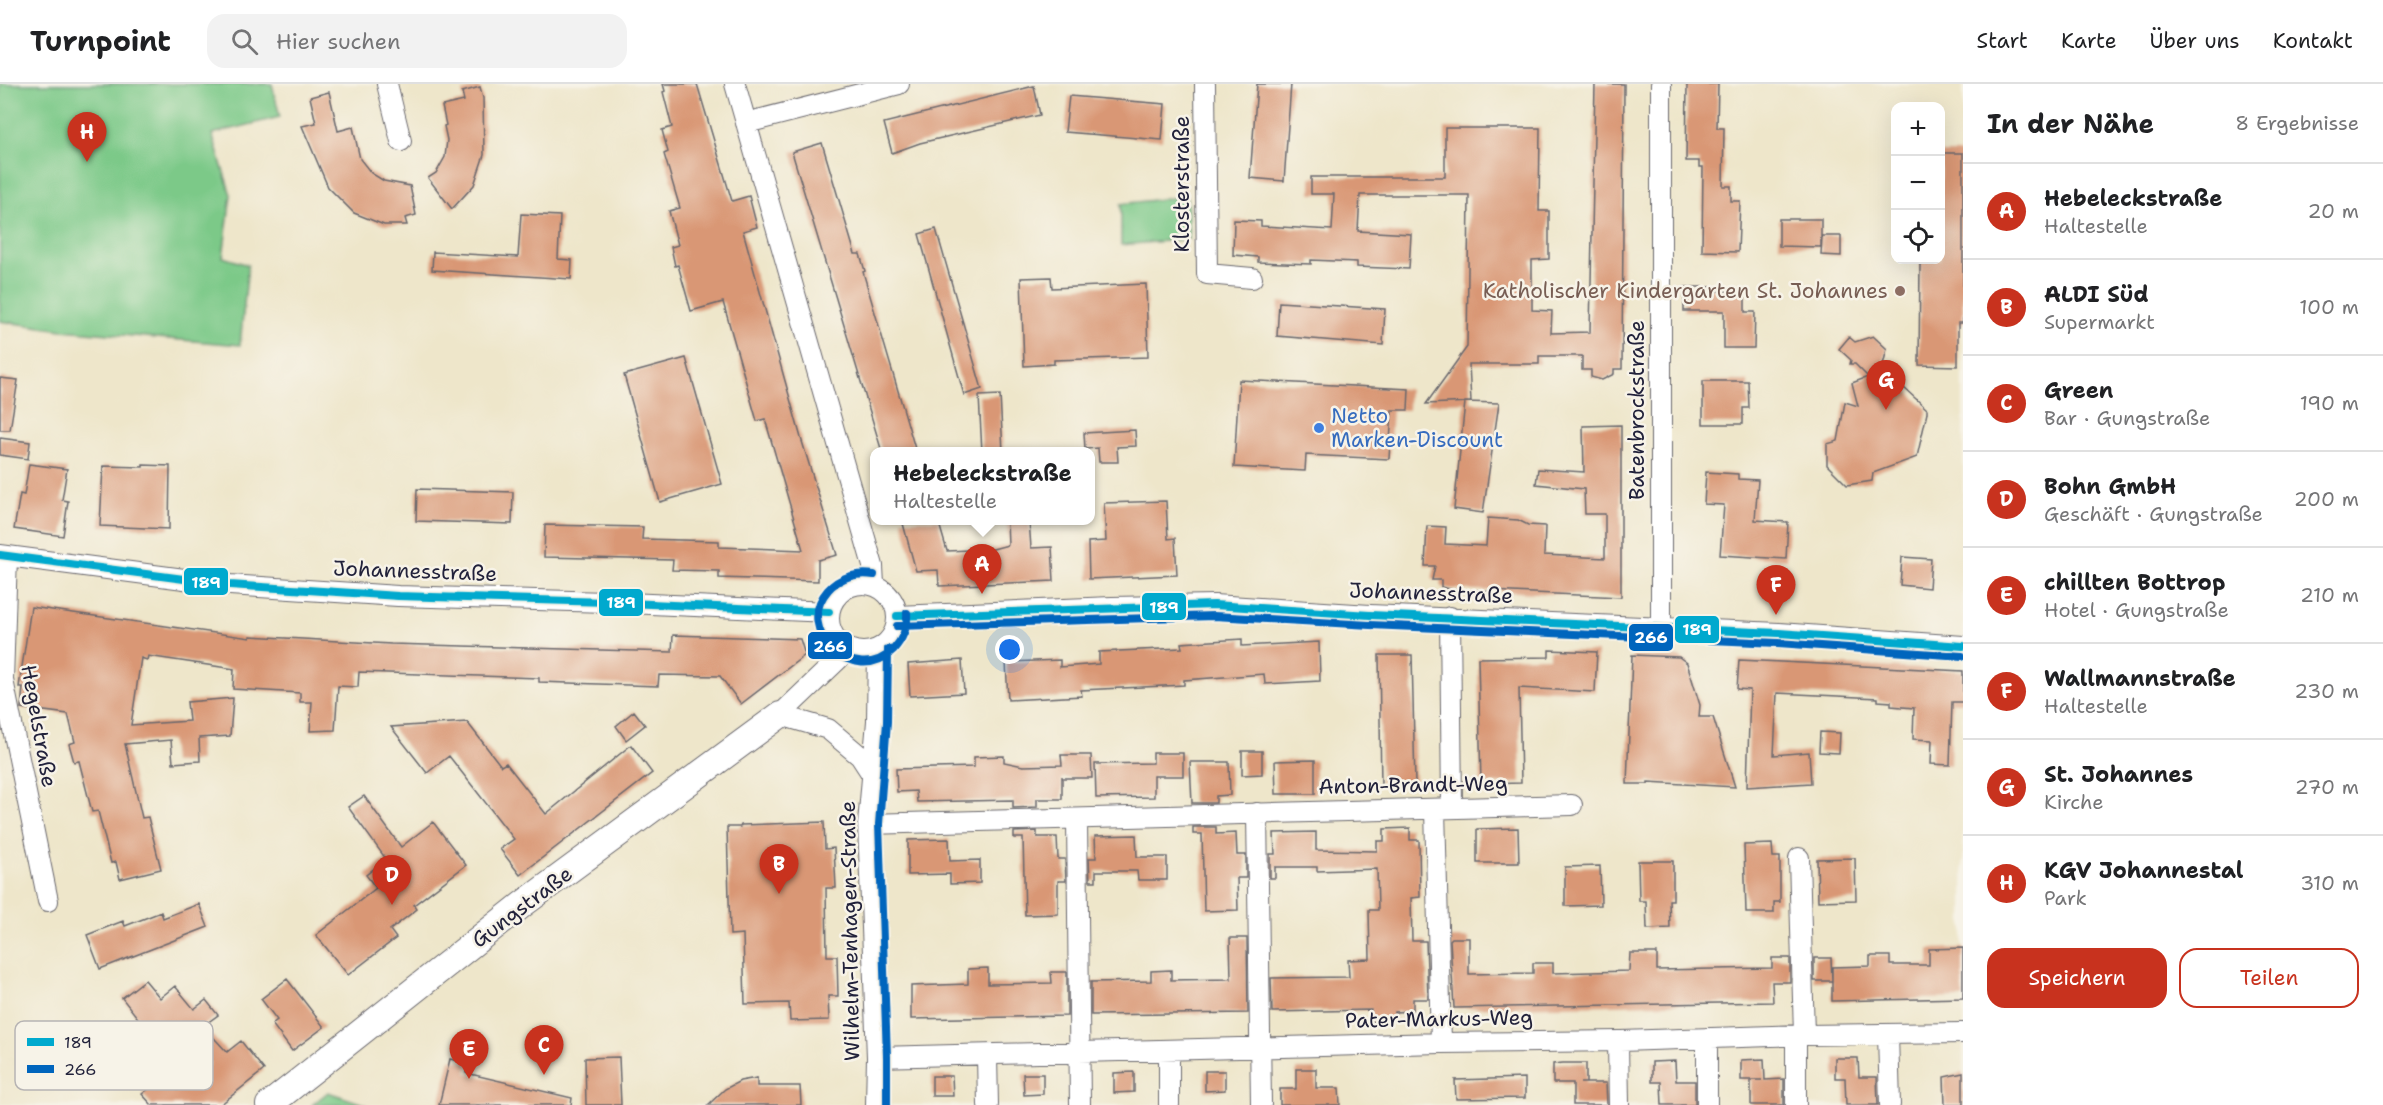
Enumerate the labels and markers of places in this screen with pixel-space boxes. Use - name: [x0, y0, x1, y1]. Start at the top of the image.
- pin: H: [68, 112, 106, 162]
- place label: Katholischer Kindergarten St. Johannes: [1483, 277, 1888, 305]
- marker: Katholischer Kindergarten St. Johannes: [1893, 284, 1907, 298]
- pin: G: [1866, 360, 1906, 410]
- place label: Netto Marken-Discount: [1331, 402, 1503, 454]
- marker: Netto Marken-Discount: [1312, 421, 1326, 435]
- pin: A: [962, 544, 1002, 594]
- pin: F: [1756, 566, 1796, 615]
- pin: B: [760, 844, 798, 894]
- pin: D: [372, 856, 412, 905]
- pin: C: [524, 1026, 564, 1075]
- pin: E: [450, 1030, 488, 1079]

